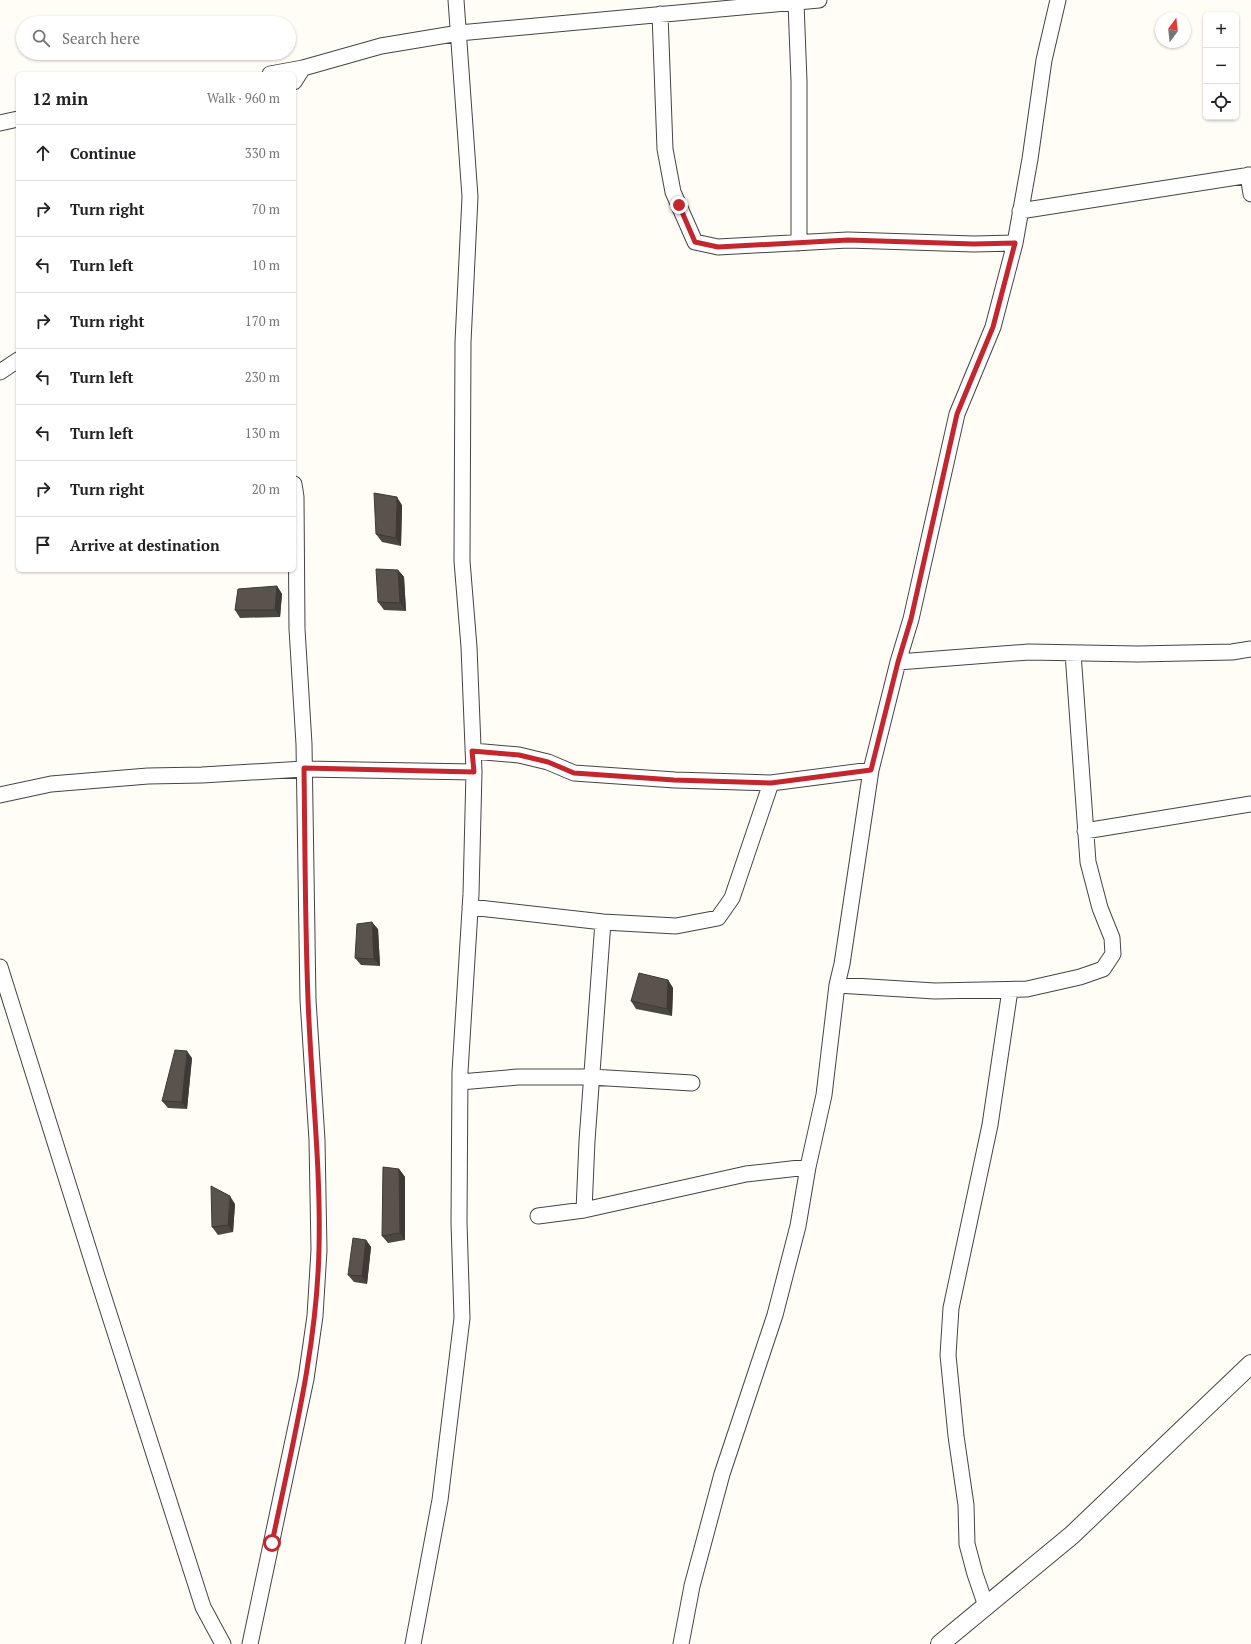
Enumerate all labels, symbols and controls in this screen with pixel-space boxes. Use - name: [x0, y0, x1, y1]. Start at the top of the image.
- north arrow: [1155, 12, 1191, 48]
- map controls: [1203, 12, 1239, 120]
- button: +: [1203, 12, 1239, 48]
- search box: [16, 16, 296, 60]
- icon: search: [30, 27, 52, 49]
- text: Search here: [62, 28, 140, 48]
- button: −: [1203, 48, 1239, 84]
- button: locate: [1203, 84, 1239, 120]
- text: 12 min: [32, 87, 88, 110]
- text: Walk · 960 m: [207, 89, 280, 107]
- icon: ahead: [32, 142, 54, 164]
- text: Continue: [70, 143, 136, 163]
- text: 330 m: [245, 144, 280, 162]
- route end: [670, 196, 688, 214]
- icon: right: [32, 198, 54, 220]
- text: Turn right: [70, 199, 145, 219]
- text: 70 m: [252, 200, 280, 218]
- icon: left: [32, 254, 54, 276]
- text: Turn left: [70, 255, 134, 275]
- text: 10 m: [252, 256, 280, 274]
- icon: right: [32, 310, 54, 332]
- text: Turn right: [70, 311, 145, 331]
- text: 170 m: [245, 312, 280, 330]
- icon: left: [32, 366, 54, 388]
- text: Turn left: [70, 367, 134, 387]
- text: 230 m: [245, 368, 280, 386]
- icon: left: [32, 422, 54, 444]
- text: Turn left: [70, 423, 134, 443]
- text: 130 m: [245, 424, 280, 442]
- icon: right: [32, 478, 54, 500]
- text: Turn right: [70, 479, 145, 499]
- text: 20 m: [252, 480, 280, 498]
- icon: arrive: [32, 534, 54, 556]
- text: Arrive at destination: [70, 535, 220, 555]
- route start: [263, 1534, 281, 1552]

